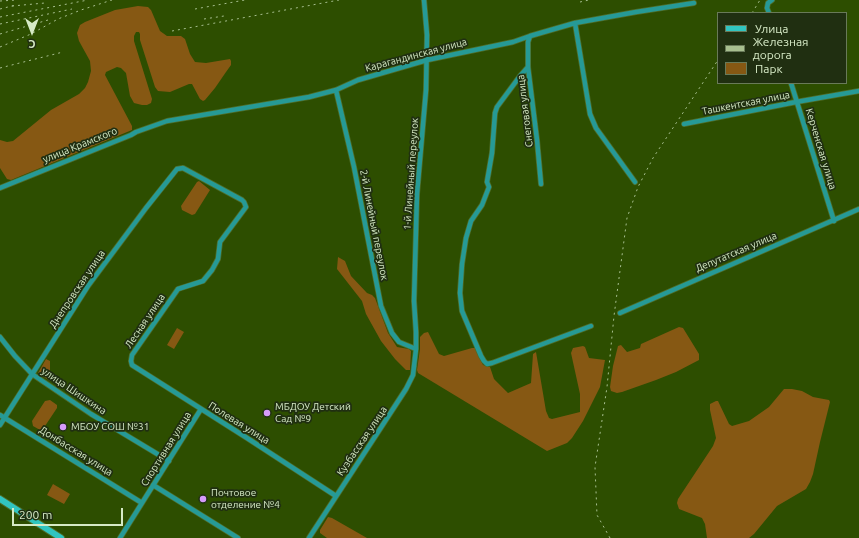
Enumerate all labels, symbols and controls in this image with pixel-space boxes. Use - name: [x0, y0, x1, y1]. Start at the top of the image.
- north arrow: [12, 12, 52, 52]
- legend: [717, 12, 847, 84]
- text: Улица: [755, 22, 788, 35]
- text: Железная дорога: [753, 35, 809, 61]
- street label: Карагандинская улица: [364, 36, 468, 74]
- text: С: [28, 38, 36, 50]
- text: Парк: [755, 62, 783, 75]
- street label: Снеговая улица: [515, 74, 535, 148]
- street label: Ташкентская улица: [701, 89, 791, 117]
- street label: Керченская улица: [803, 107, 839, 191]
- street label: 1-й Линейный переулок: [401, 117, 421, 231]
- street label: улица Крамского: [41, 125, 119, 165]
- street label: 2-й Линейный переулок: [357, 169, 391, 281]
- street label: Депутатская улица: [693, 229, 779, 275]
- street label: Днепровская улица: [47, 248, 107, 330]
- street label: Лесная улица: [122, 291, 168, 351]
- street label: улица Шишкина: [39, 365, 109, 417]
- street label: Полевая улица: [206, 399, 272, 447]
- place label: МБДОУ Детский Сад №9: [275, 401, 351, 424]
- street label: Кузбасская улица: [334, 404, 390, 478]
- marker: МБДОУ Детский Сад №9: [262, 408, 272, 418]
- street label: Спортивная улица: [138, 410, 194, 488]
- place label: МБОУ СОШ №31: [71, 421, 149, 433]
- marker: МБОУ СОШ №31: [58, 422, 68, 432]
- street label: Донбасская улица: [37, 424, 115, 478]
- place label: Почтовое отделение №4: [211, 487, 280, 510]
- marker: Почтовое отделение №4: [198, 494, 208, 504]
- scale bar: [14, 500, 125, 526]
- text: 200 m: [19, 508, 52, 521]

